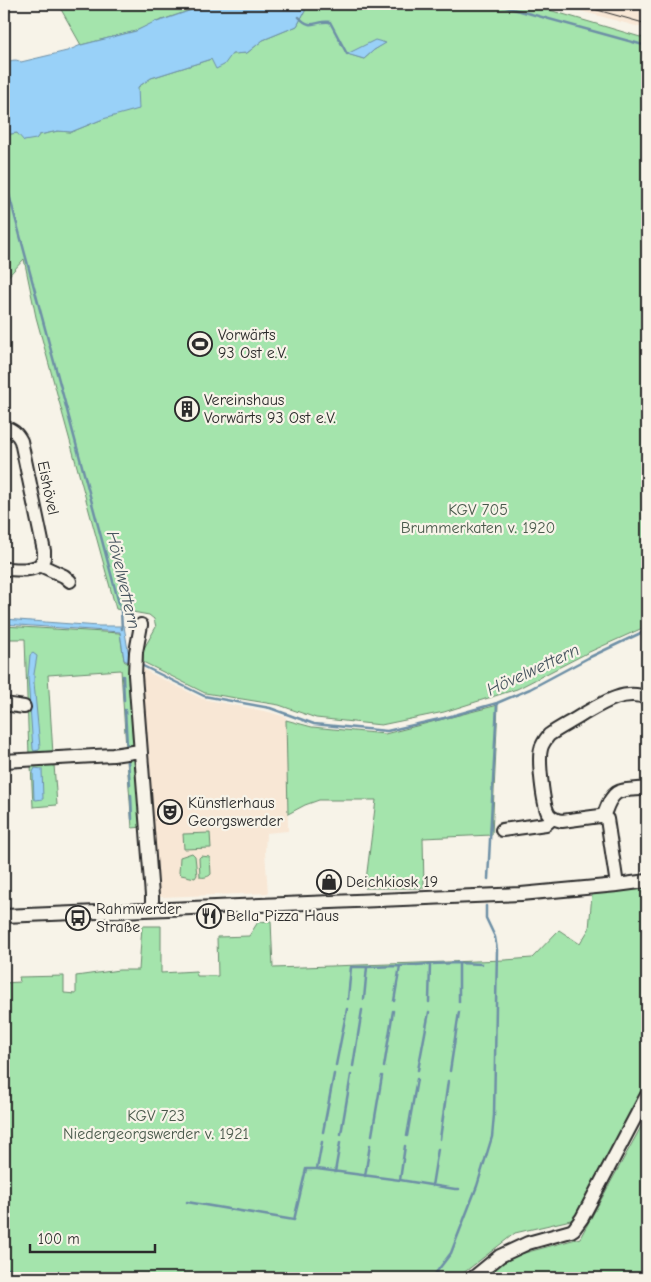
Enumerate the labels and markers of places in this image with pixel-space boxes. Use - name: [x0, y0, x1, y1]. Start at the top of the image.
- place label: Vorwärts 93 Ost e.V.: [218, 326, 287, 362]
- sports icon: Vorwärts 93 Ost e.V.: [187, 331, 213, 357]
- place label: Vereinshaus Vorwärts 93 Ost e.V.: [204, 391, 336, 427]
- building icon: Vereinshaus Vorwärts 93 Ost e.V.: [174, 396, 200, 422]
- place label: Künstlerhaus Georgswerder: [188, 794, 284, 830]
- theatre icon: Künstlerhaus Georgswerder: [157, 799, 183, 825]
- shop icon: Deichkiosk 19: [316, 869, 342, 895]
- place label: Deichkiosk 19: [346, 873, 438, 891]
- place label: Rahmwerder Straße: [96, 900, 182, 936]
- restaurant icon: Bella Pizza Haus: [196, 903, 222, 929]
- bus stop icon: Rahmwerder Straße: [65, 905, 91, 931]
- place label: Bella Pizza Haus: [226, 907, 339, 925]

